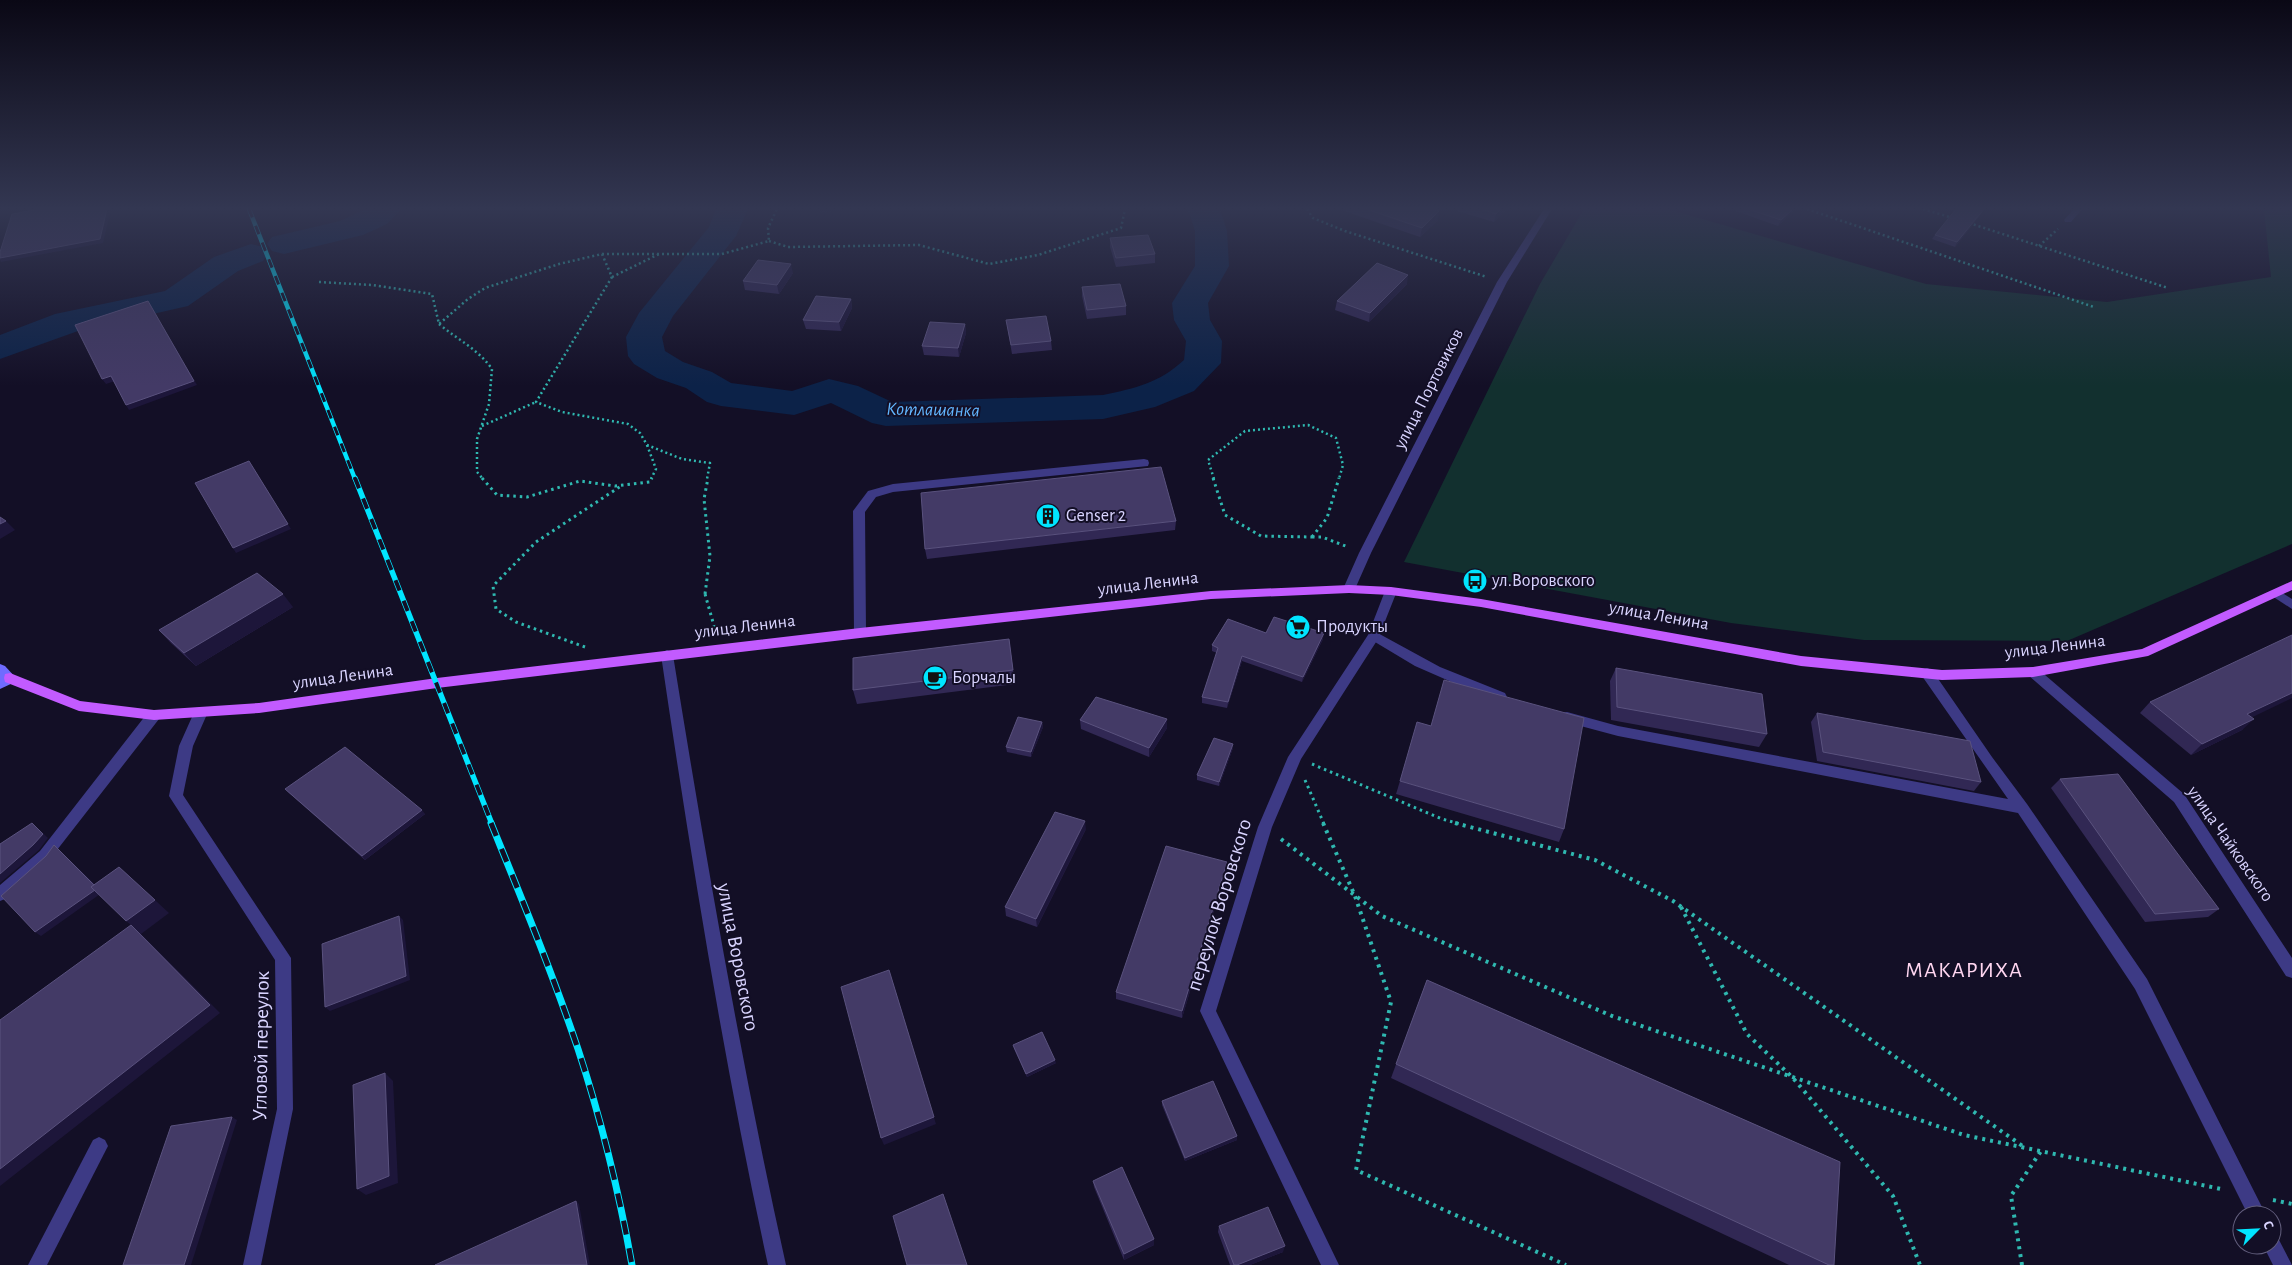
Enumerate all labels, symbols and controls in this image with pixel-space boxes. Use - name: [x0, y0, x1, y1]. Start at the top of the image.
- street label: улица Портовиков: [1390, 326, 1467, 453]
- water label: Котлашанка: [886, 400, 980, 420]
- building icon: Genser 2: [1035, 503, 1061, 529]
- place label: Genser 2: [1066, 507, 1126, 525]
- bus stop icon: ул.Воровского: [1462, 568, 1488, 594]
- street label: улица Ленина: [1096, 569, 1199, 599]
- place label: ул.Воровского: [1491, 572, 1595, 590]
- street label: улица Ленина: [1607, 598, 1710, 634]
- street label: улица Ленина: [693, 612, 796, 642]
- supermarket icon: Продукты: [1285, 614, 1311, 640]
- place label: Продукты: [1316, 618, 1388, 636]
- street label: улица Ленина: [2003, 632, 2106, 662]
- street label: улица Ленина: [291, 661, 394, 693]
- cafe icon: Борчалы: [922, 665, 948, 691]
- place label: Борчалы: [952, 669, 1016, 687]
- street label: улица Чайковского: [2183, 782, 2277, 905]
- street label: переулок Воровского: [1183, 816, 1255, 994]
- street label: улица Воровского: [713, 880, 763, 1033]
- district label: МАКАРИХА: [1905, 959, 2023, 981]
- street label: Угловой переулок: [249, 971, 273, 1121]
- north arrow: [2232, 1205, 2282, 1255]
- text: С: [2260, 1219, 2276, 1232]

